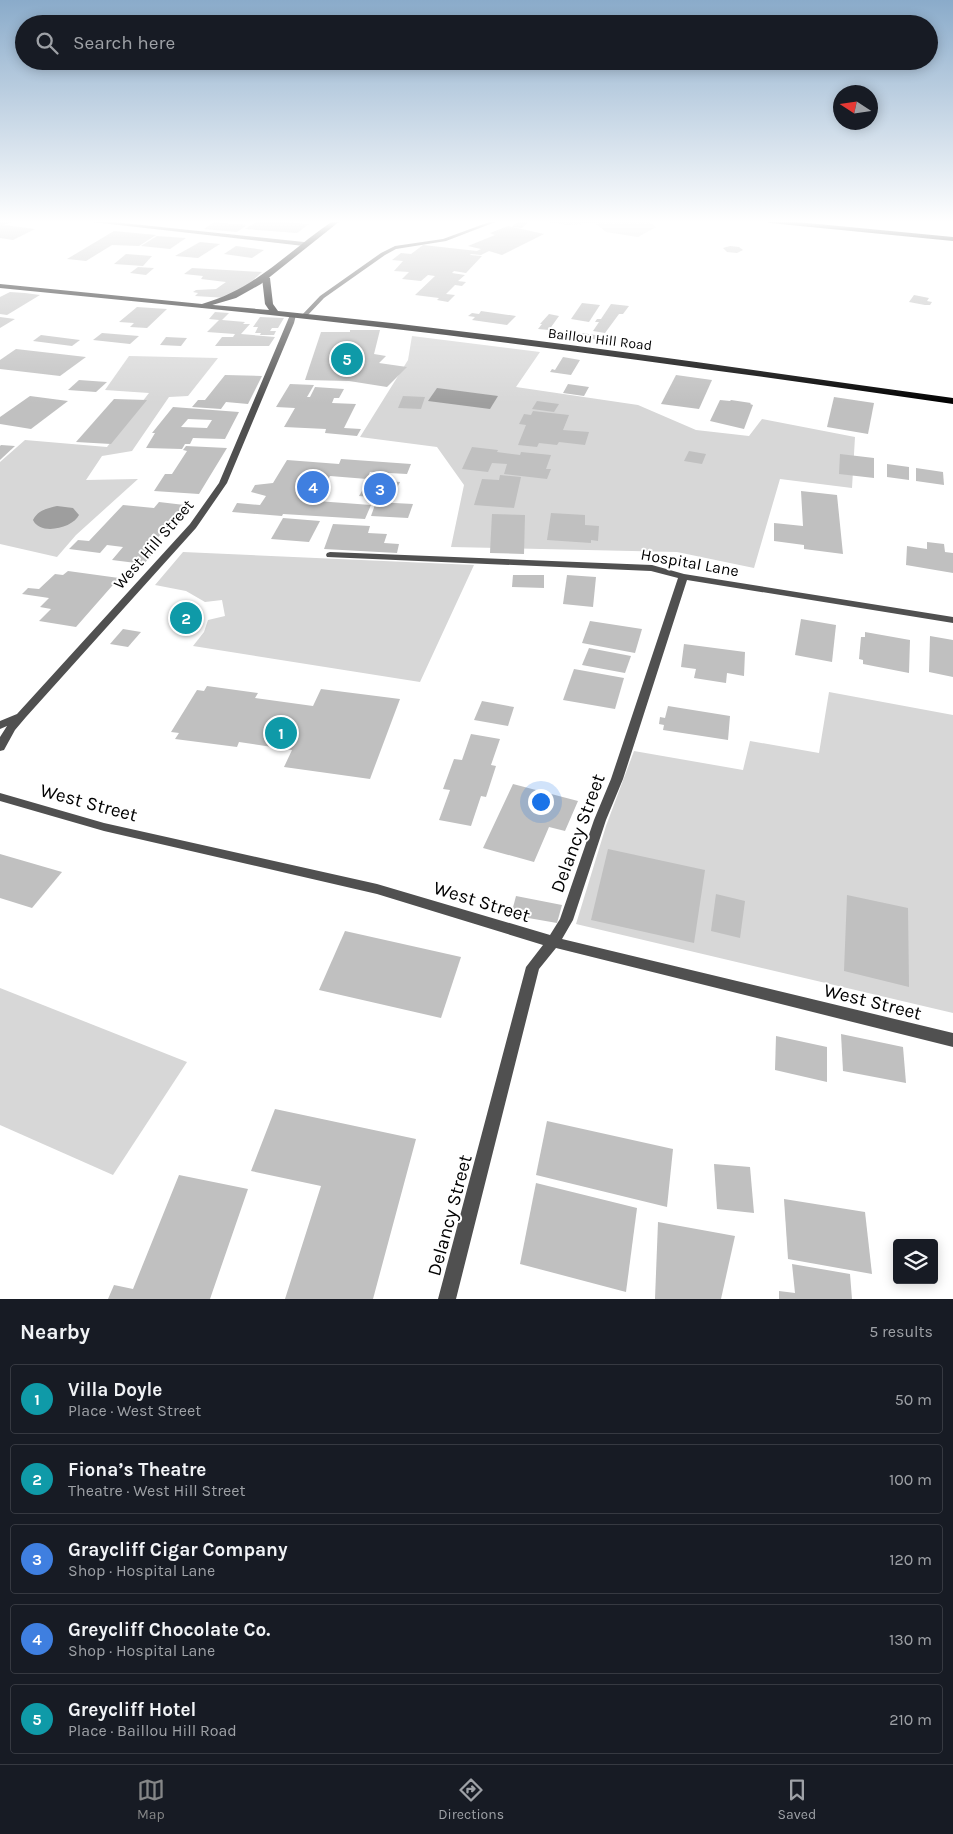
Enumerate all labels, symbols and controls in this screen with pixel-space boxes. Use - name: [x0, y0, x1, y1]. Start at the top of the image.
- search box: [15, 15, 938, 70]
- icon: search: [33, 29, 61, 57]
- text: Search here: [73, 32, 175, 54]
- north arrow: [833, 85, 878, 130]
- street label: Baillou Hill Road: [547, 325, 653, 354]
- pin: 5: [331, 340, 363, 378]
- pin: 4: [297, 468, 329, 506]
- pin: 3: [364, 470, 396, 508]
- street label: West Hill Street: [109, 496, 197, 593]
- street label: Hospital Lane: [639, 545, 740, 580]
- pin: 2: [170, 599, 202, 637]
- pin: 1: [265, 714, 297, 752]
- street label: Delancy Street: [546, 771, 610, 896]
- street label: West Street: [38, 779, 140, 827]
- your location: [528, 789, 554, 815]
- street label: West Street: [431, 877, 533, 927]
- street label: West Street: [822, 979, 924, 1025]
- street label: Delancy Street: [423, 1152, 477, 1278]
- map controls: [893, 1239, 938, 1284]
- button: layers: [893, 1239, 938, 1284]
- text: Nearby: [20, 1320, 90, 1344]
- text: 5 results: [869, 1322, 933, 1341]
- text: Villa Doyle: [68, 1379, 162, 1401]
- text: 1: [34, 1390, 40, 1409]
- text: 50 m: [895, 1390, 932, 1409]
- text: Place · West Street: [68, 1401, 201, 1420]
- text: Fiona’s Theatre: [68, 1459, 206, 1481]
- text: 2: [32, 1470, 42, 1489]
- text: 100 m: [889, 1470, 932, 1489]
- text: Theatre · West Hill Street: [68, 1481, 246, 1500]
- text: Graycliff Cigar Company: [68, 1539, 288, 1561]
- text: 3: [32, 1550, 42, 1569]
- text: 120 m: [889, 1550, 932, 1569]
- text: Shop · Hospital Lane: [68, 1561, 215, 1580]
- text: Greycliff Chocolate Co.: [68, 1619, 270, 1641]
- text: 4: [32, 1630, 42, 1649]
- text: 130 m: [889, 1630, 932, 1649]
- text: Shop · Hospital Lane: [68, 1641, 215, 1660]
- text: Greycliff Hotel: [68, 1699, 196, 1721]
- text: 5: [32, 1710, 42, 1729]
- text: 210 m: [889, 1710, 932, 1729]
- text: Place · Baillou Hill Road: [68, 1721, 237, 1740]
- tab: Map: [137, 1776, 165, 1823]
- tab: Directions: [438, 1776, 504, 1823]
- tab: Saved: [778, 1776, 816, 1823]

